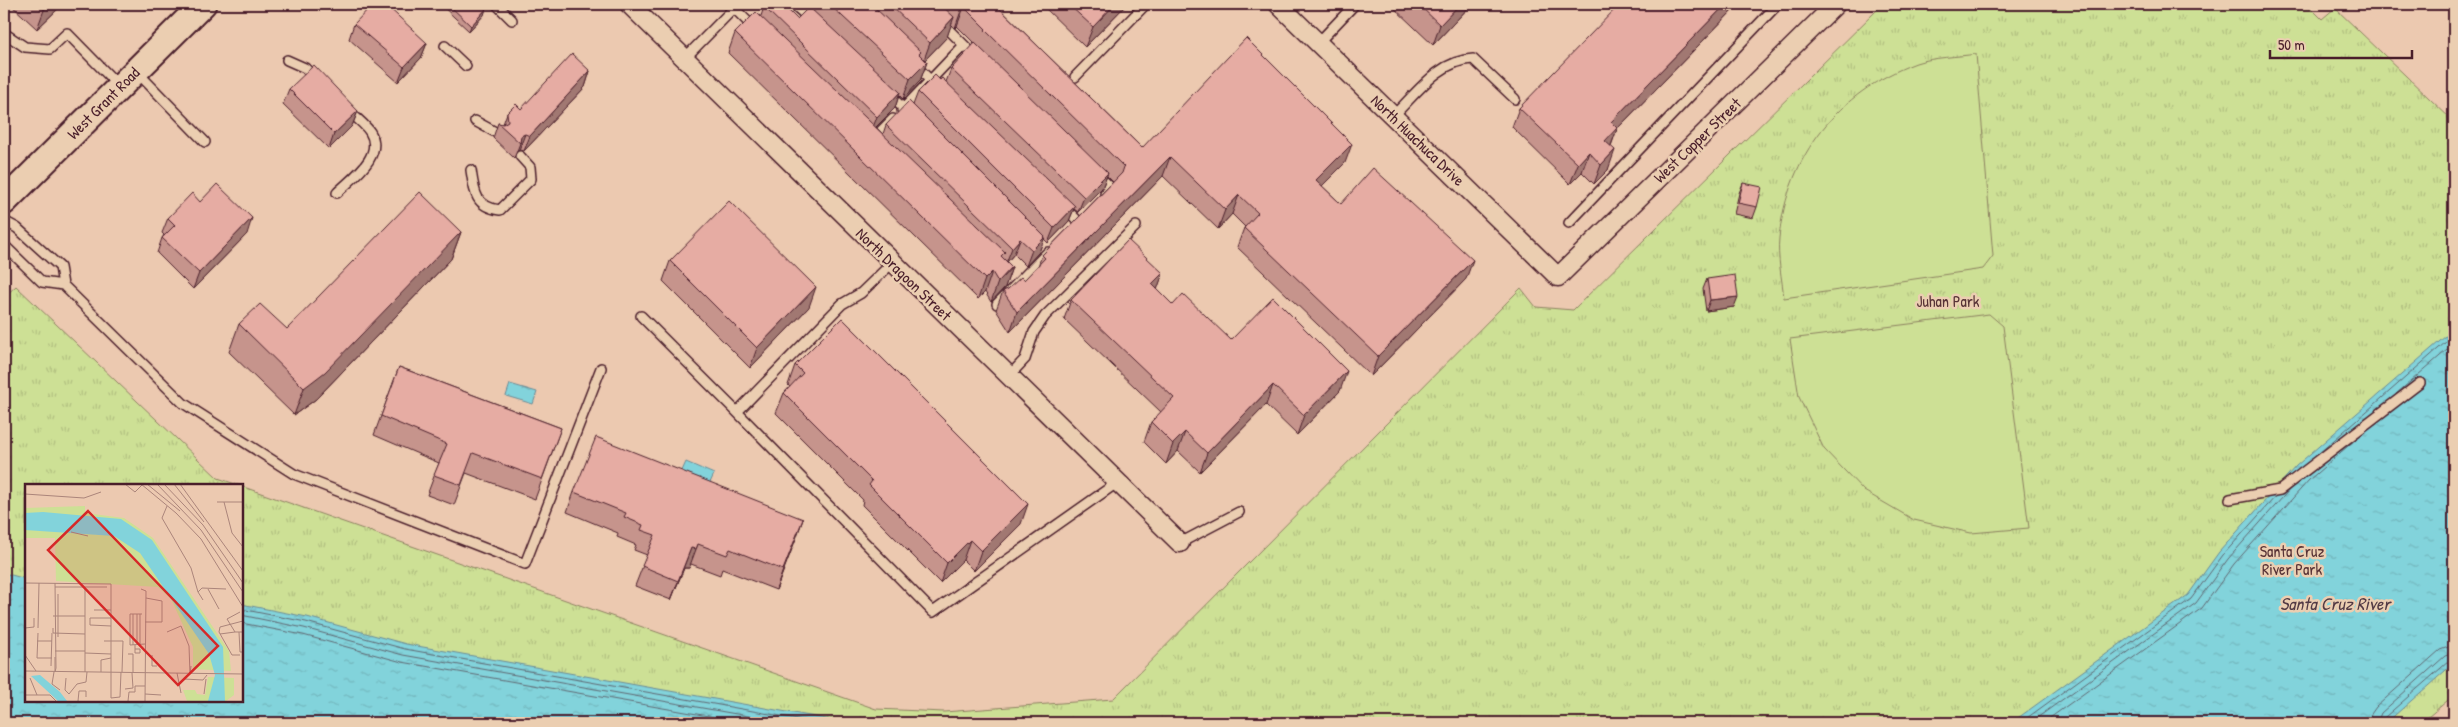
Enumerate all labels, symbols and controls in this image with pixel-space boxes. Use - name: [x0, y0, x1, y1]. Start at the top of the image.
- scale bar: [2270, 28, 2413, 60]
- text: 50 m: [2278, 34, 2305, 55]
- street label: West Grant Road: [62, 62, 144, 144]
- street label: North Huachuca Drive: [1366, 89, 1470, 191]
- street label: West Copper Street: [1648, 92, 1746, 187]
- street label: North Dragoon Street: [851, 223, 957, 326]
- park label: Juhan Park: [1917, 290, 1980, 312]
- inset map: [25, 484, 242, 702]
- park label: Santa Cruz River Park: [2260, 540, 2324, 580]
- water label: Santa Cruz River: [2280, 591, 2392, 616]

